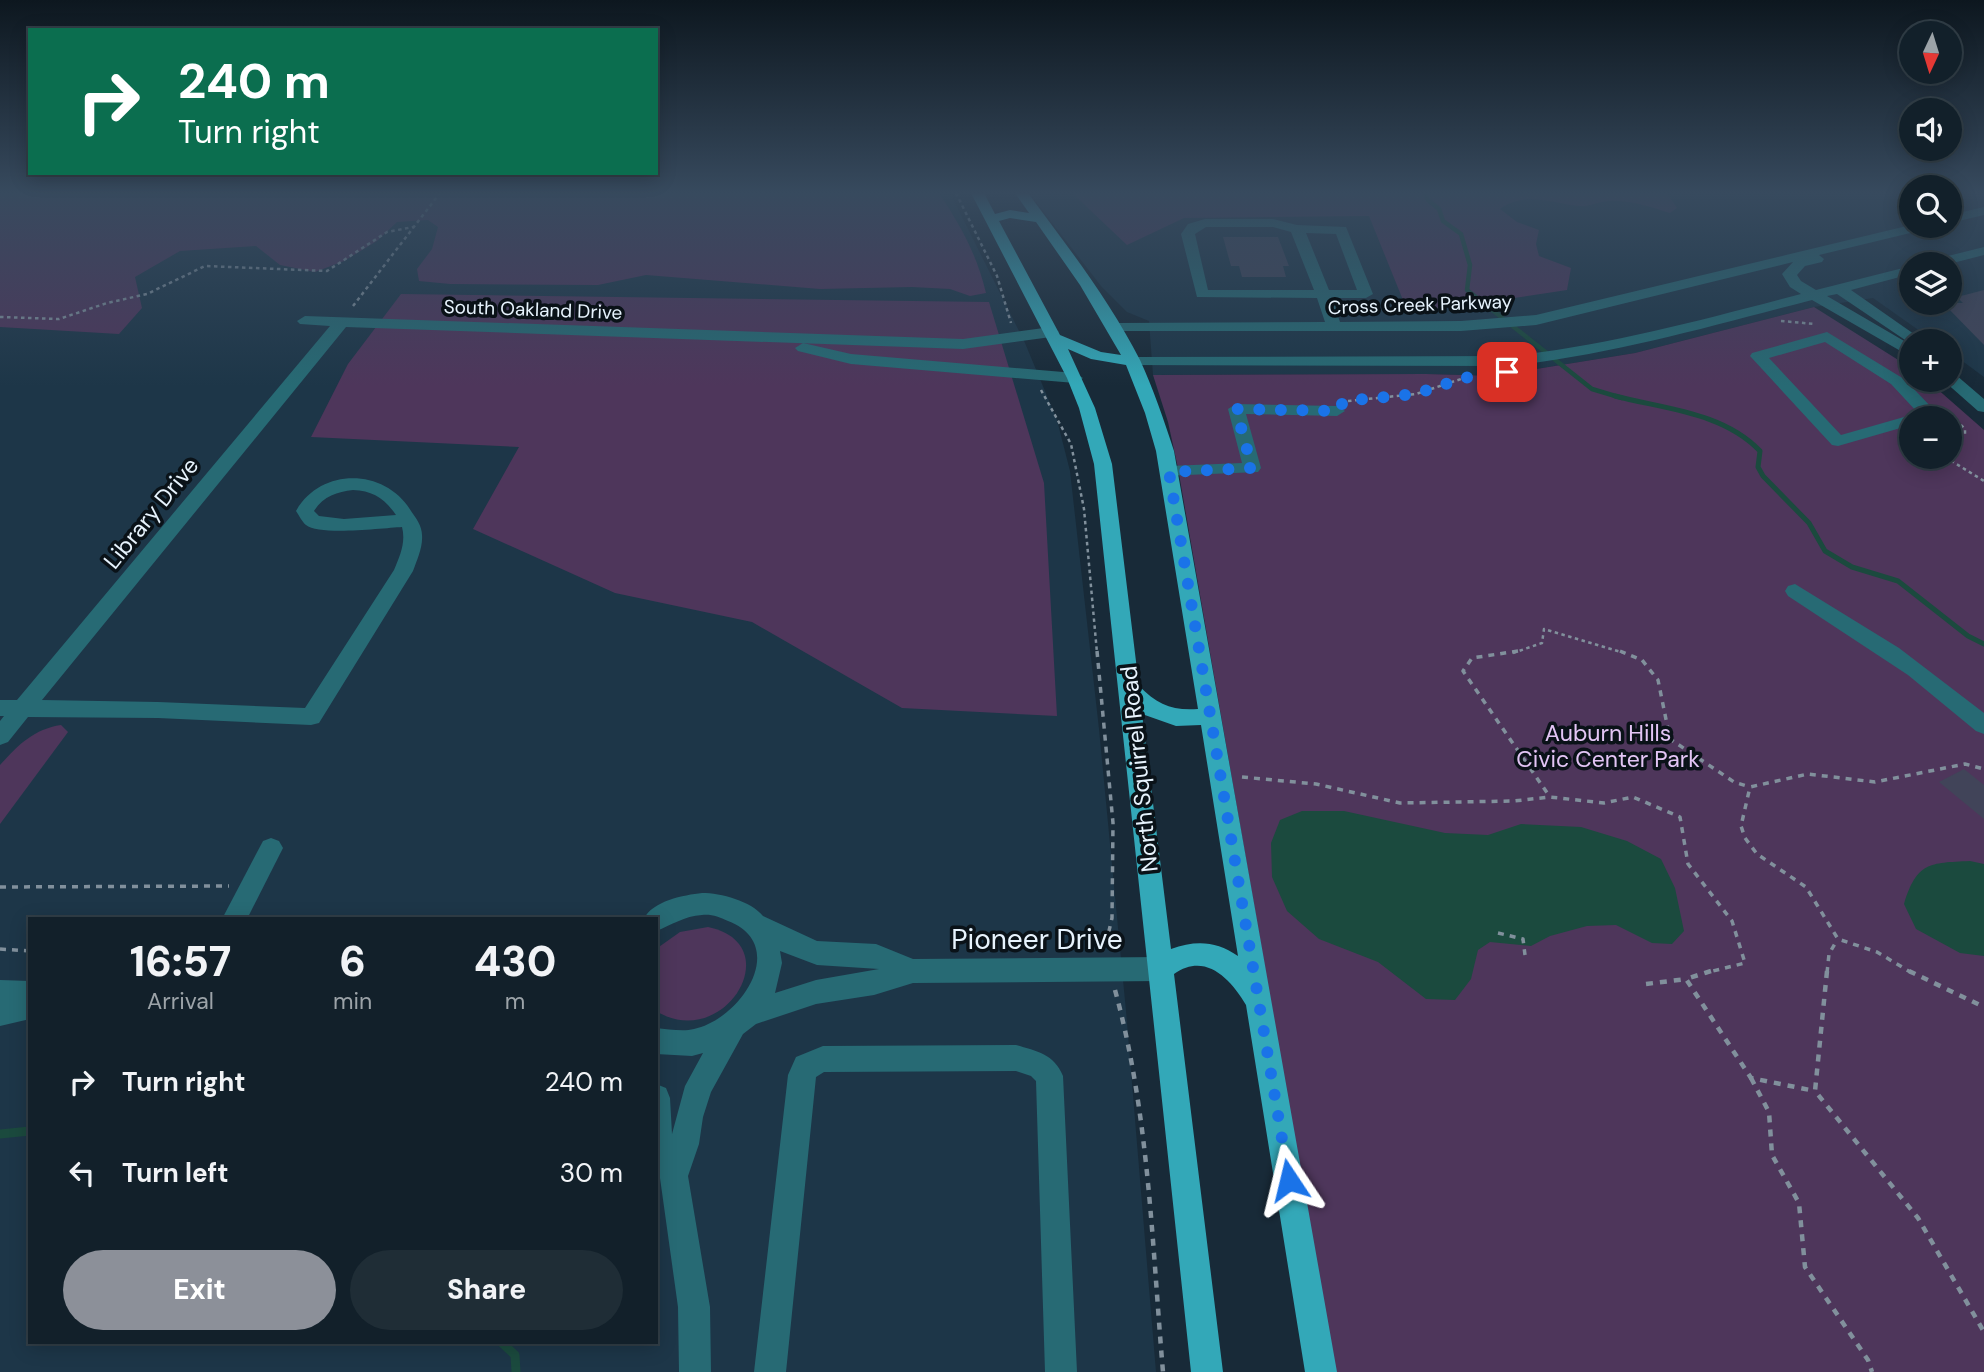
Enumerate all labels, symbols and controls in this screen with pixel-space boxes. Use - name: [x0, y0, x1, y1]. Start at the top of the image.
- north arrow: [1899, 21, 1962, 84]
- map controls: [1899, 21, 1962, 469]
- text: 240 m: [178, 49, 330, 113]
- icon: right: [63, 56, 154, 147]
- button: sound: [1899, 98, 1962, 161]
- text: Turn right: [178, 111, 320, 153]
- button: search: [1899, 175, 1962, 238]
- button: layers: [1899, 252, 1962, 315]
- street label: Cross Creek Parkway: [1327, 289, 1513, 320]
- street label: South Oakland Drive: [443, 294, 623, 325]
- button: +: [1899, 329, 1962, 392]
- pin: [1477, 342, 1537, 402]
- icon: arrive: [1488, 353, 1526, 391]
- button: −: [1899, 406, 1962, 469]
- street label: Library Drive: [97, 451, 205, 575]
- street label: North Squirrel Road: [1113, 664, 1165, 874]
- park label: Auburn Hills Civic Center Park: [1516, 718, 1700, 774]
- street label: Pioneer Drive: [951, 921, 1123, 958]
- text: 16:57: [130, 934, 231, 989]
- text: 6: [339, 934, 366, 989]
- text: 430: [474, 934, 556, 989]
- text: Arrival: [147, 986, 214, 1016]
- text: min: [333, 986, 372, 1016]
- text: m: [505, 986, 525, 1016]
- icon: right: [63, 1063, 101, 1101]
- text: Turn right: [122, 1065, 246, 1099]
- text: 240 m: [545, 1065, 623, 1099]
- position arrow: [1252, 1143, 1326, 1217]
- icon: left: [63, 1154, 101, 1192]
- text: Turn left: [122, 1156, 229, 1190]
- text: 30 m: [560, 1156, 623, 1190]
- button: Exit: [63, 1250, 336, 1330]
- button: Share: [350, 1250, 623, 1330]

